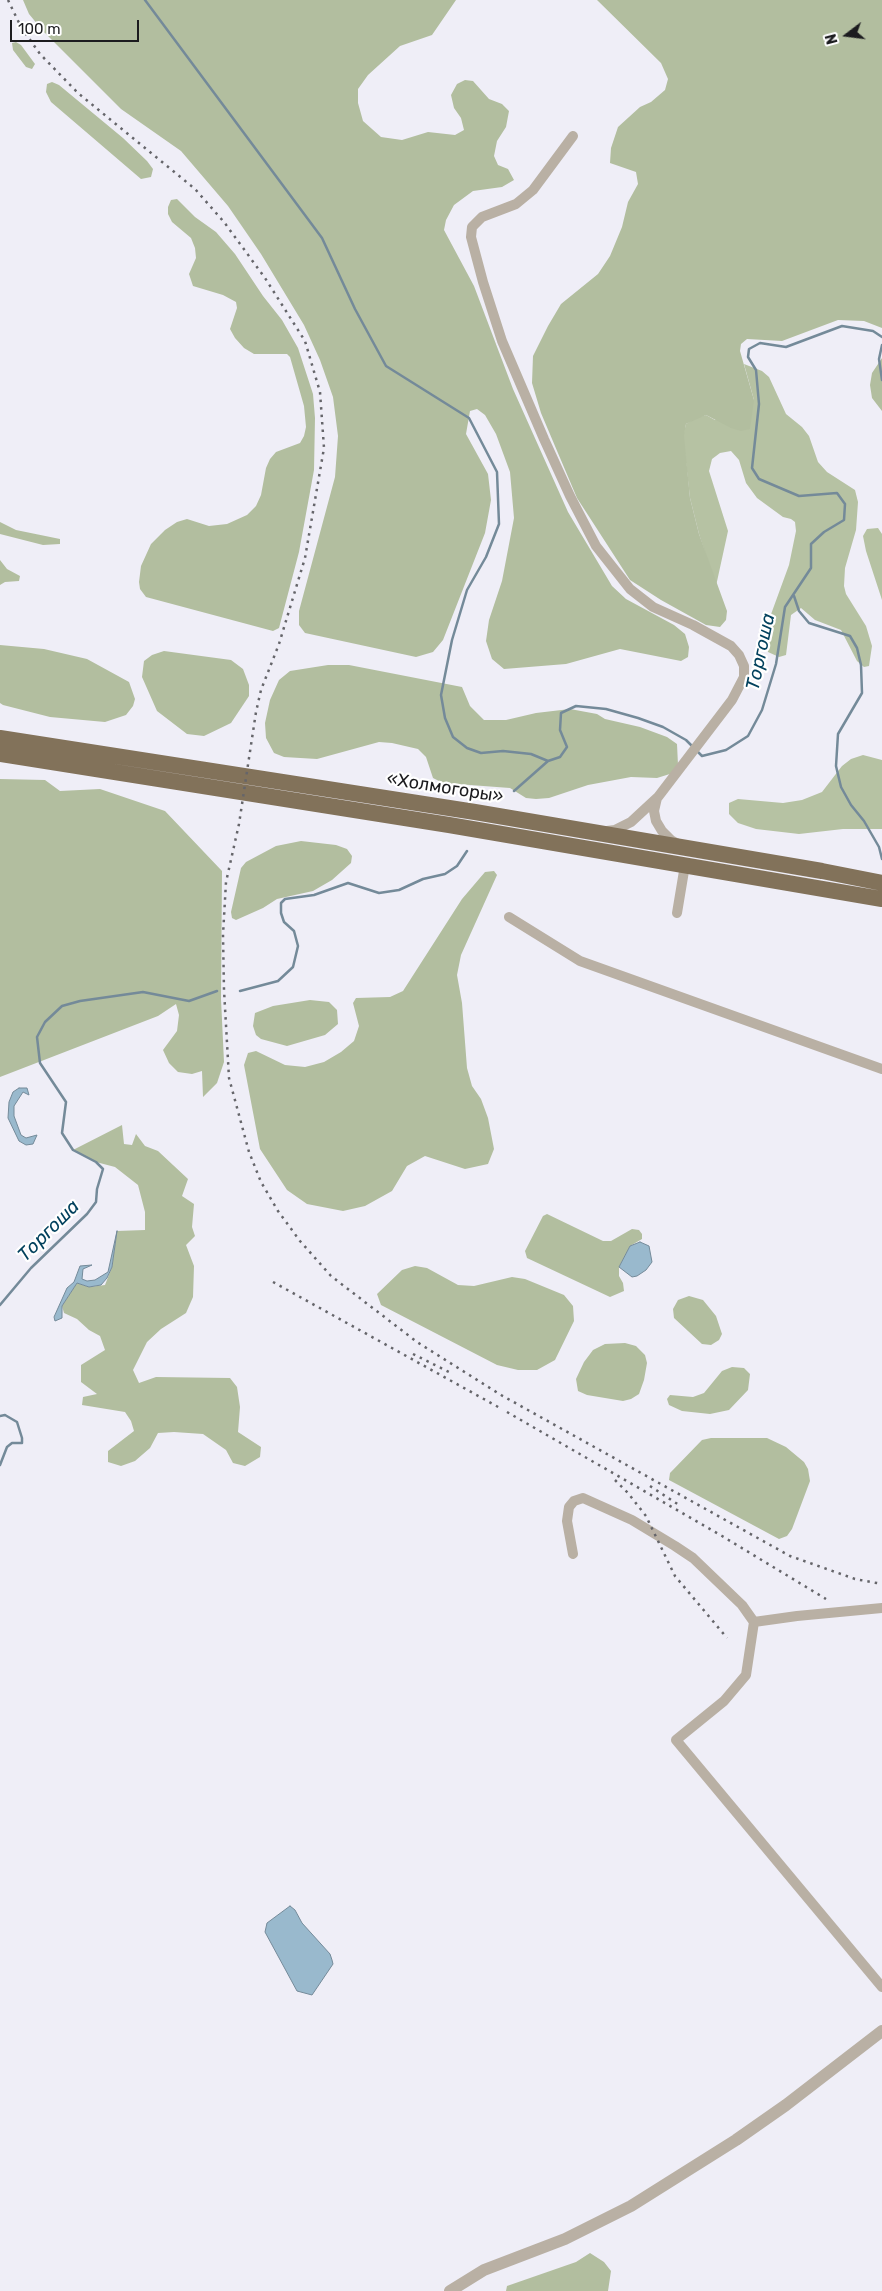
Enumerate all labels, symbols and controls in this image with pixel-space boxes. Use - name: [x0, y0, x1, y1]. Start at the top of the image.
- scale bar: [12, 10, 141, 42]
- north arrow: [822, 10, 872, 60]
- text: 100 m: [18, 20, 60, 38]
- text: N: [823, 32, 842, 46]
- water label: Торгоша: [742, 611, 780, 693]
- street label: «Холмогоры»: [385, 768, 505, 808]
- water label: Торгоша: [13, 1195, 85, 1267]

